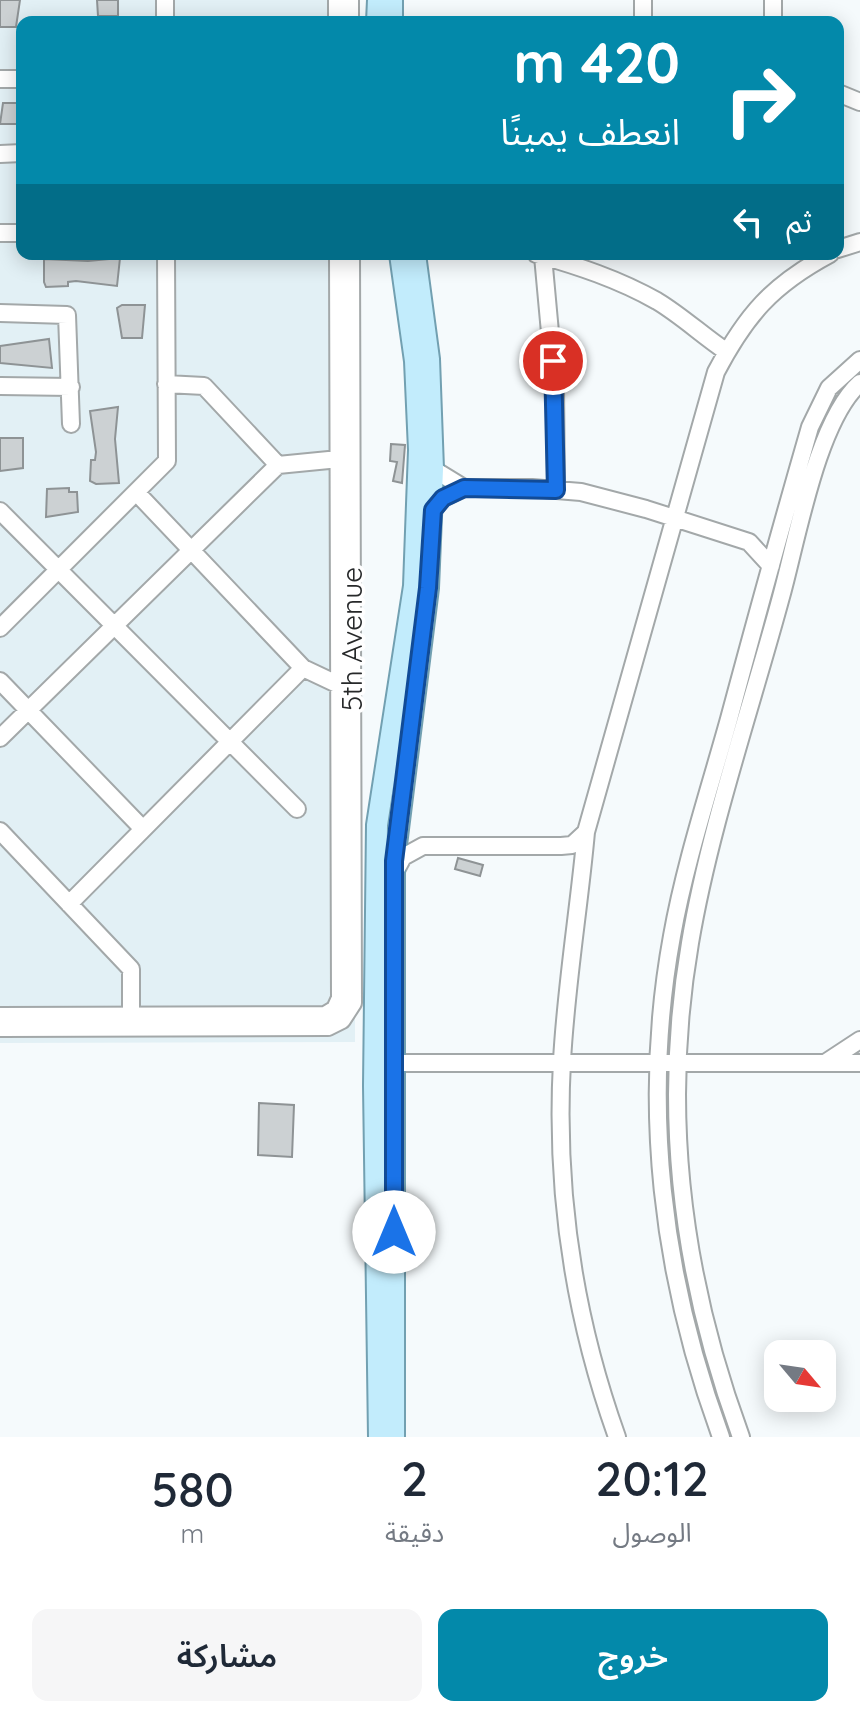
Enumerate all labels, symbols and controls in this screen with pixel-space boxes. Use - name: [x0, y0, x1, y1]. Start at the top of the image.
- text: 420 m: [513, 27, 680, 97]
- icon: right: [708, 48, 812, 152]
- text: انعطف يمينًا: [500, 109, 680, 154]
- icon: left: [726, 200, 770, 244]
- text: ثم: [786, 202, 812, 240]
- pin: [519, 327, 587, 395]
- icon: arrive: [531, 339, 575, 383]
- street label: 5th Avenue: [334, 567, 369, 711]
- position arrow: [352, 1190, 436, 1274]
- north arrow: [764, 1340, 836, 1412]
- map controls: [764, 1340, 836, 1412]
- text: 2: [401, 1448, 428, 1508]
- text: 20:12: [595, 1448, 709, 1508]
- text: 580: [151, 1459, 234, 1519]
- text: دقيقة: [385, 1516, 444, 1549]
- text: الوصول: [613, 1516, 692, 1549]
- text: m: [181, 1517, 204, 1550]
- button: مشاركة: [32, 1609, 422, 1701]
- button: خروج: [438, 1609, 828, 1701]

